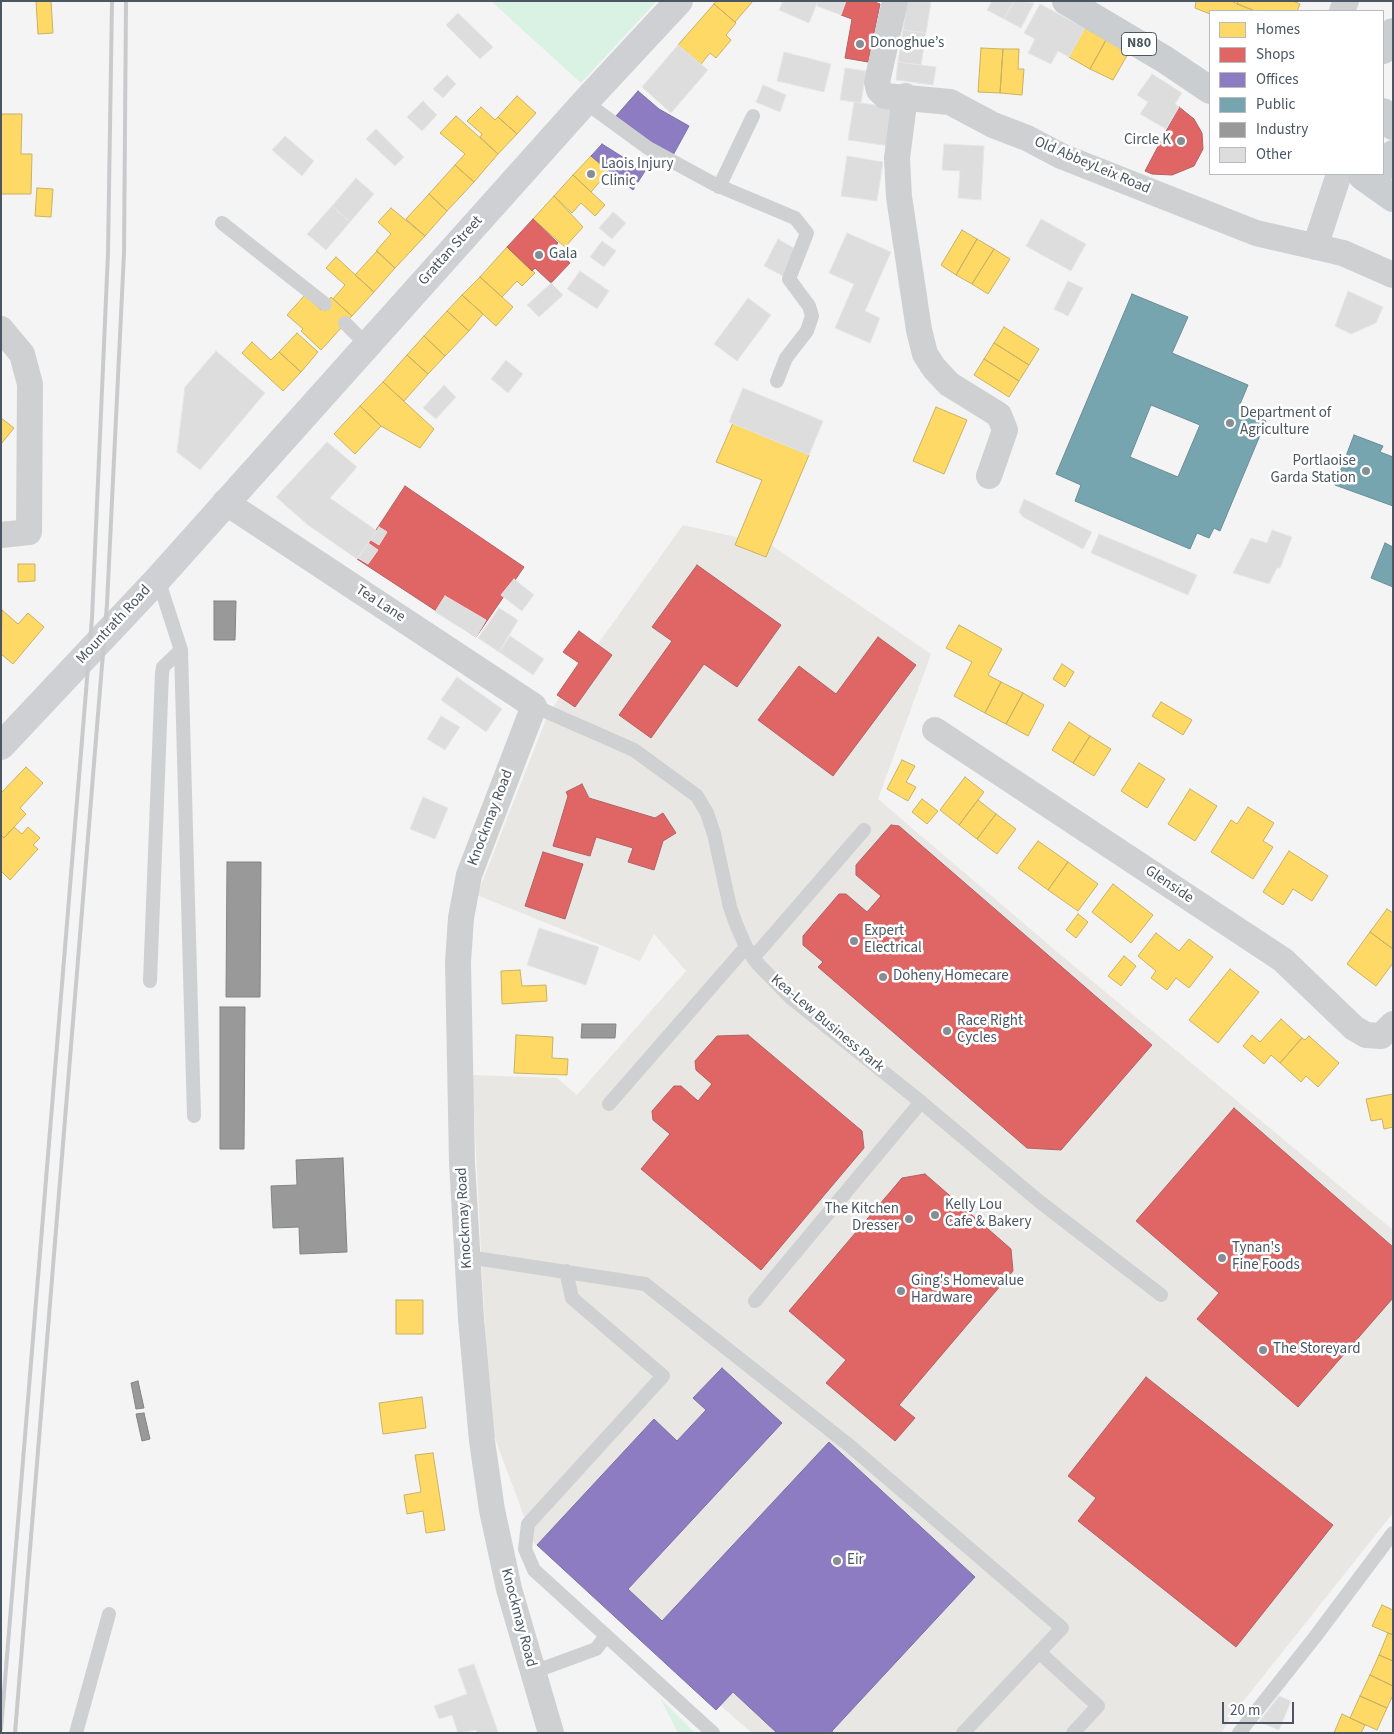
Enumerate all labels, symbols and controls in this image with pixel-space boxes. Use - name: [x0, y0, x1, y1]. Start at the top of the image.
- legend: [1209, 10, 1384, 175]
- text: Homes: [1256, 19, 1300, 40]
- road number: N80: [1122, 33, 1156, 56]
- place label: Donoghue’s: [870, 35, 944, 53]
- marker: Donoghue’s: [854, 38, 866, 50]
- text: Shops: [1256, 44, 1295, 65]
- text: Offices: [1256, 69, 1299, 90]
- text: Public: [1256, 94, 1295, 115]
- text: Industry: [1256, 119, 1308, 140]
- place label: Circle K: [1124, 132, 1171, 150]
- street label: Old AbbeyLeix Road: [1031, 133, 1153, 199]
- marker: Circle K: [1175, 135, 1187, 147]
- text: Other: [1256, 144, 1292, 165]
- place label: Laois Injury Clinic: [601, 156, 674, 191]
- marker: Laois Injury Clinic: [585, 168, 597, 180]
- street label: Grattan Street: [415, 213, 487, 289]
- place label: Gala: [549, 246, 577, 264]
- marker: Gala: [533, 249, 545, 261]
- place label: Department of Agriculture: [1240, 405, 1331, 440]
- marker: Department of Agriculture: [1224, 417, 1236, 429]
- place label: Portlaoise Garda Station: [1270, 453, 1356, 488]
- marker: Portlaoise Garda Station: [1360, 465, 1372, 477]
- street label: Tea Lane: [352, 581, 408, 627]
- street label: Mountrath Road: [73, 582, 155, 668]
- street label: Knockmay Road: [464, 767, 518, 869]
- street label: Glenside: [1141, 862, 1197, 908]
- place label: Expert Electrical: [864, 923, 922, 958]
- marker: Expert Electrical: [848, 935, 860, 947]
- place label: Doheny Homecare: [893, 968, 1009, 986]
- street label: Kea-Lew Business Park: [767, 971, 887, 1077]
- marker: Doheny Homecare: [877, 971, 889, 983]
- place label: Race Right Cycles: [957, 1013, 1023, 1048]
- marker: Race Right Cycles: [941, 1025, 953, 1037]
- street label: Knockmay Road: [453, 1167, 477, 1269]
- place label: Kelly Lou Cafe & Bakery: [945, 1197, 1031, 1232]
- place label: The Kitchen Dresser: [824, 1201, 899, 1236]
- marker: Kelly Lou Cafe & Bakery: [929, 1209, 941, 1221]
- marker: The Kitchen Dresser: [903, 1213, 915, 1225]
- place label: Tynan's Fine Foods: [1232, 1240, 1300, 1275]
- marker: Tynan's Fine Foods: [1216, 1252, 1228, 1264]
- place label: Ging's Homevalue Hardware: [911, 1273, 1024, 1308]
- marker: Ging's Homevalue Hardware: [895, 1285, 907, 1297]
- place label: The Storeyard: [1273, 1341, 1361, 1359]
- marker: The Storeyard: [1257, 1344, 1269, 1356]
- place label: Eir: [847, 1552, 864, 1570]
- marker: Eir: [831, 1555, 843, 1567]
- street label: Knockmay Road: [496, 1567, 540, 1669]
- scale bar: [1224, 1692, 1296, 1724]
- text: 20 m: [1230, 1700, 1260, 1721]

